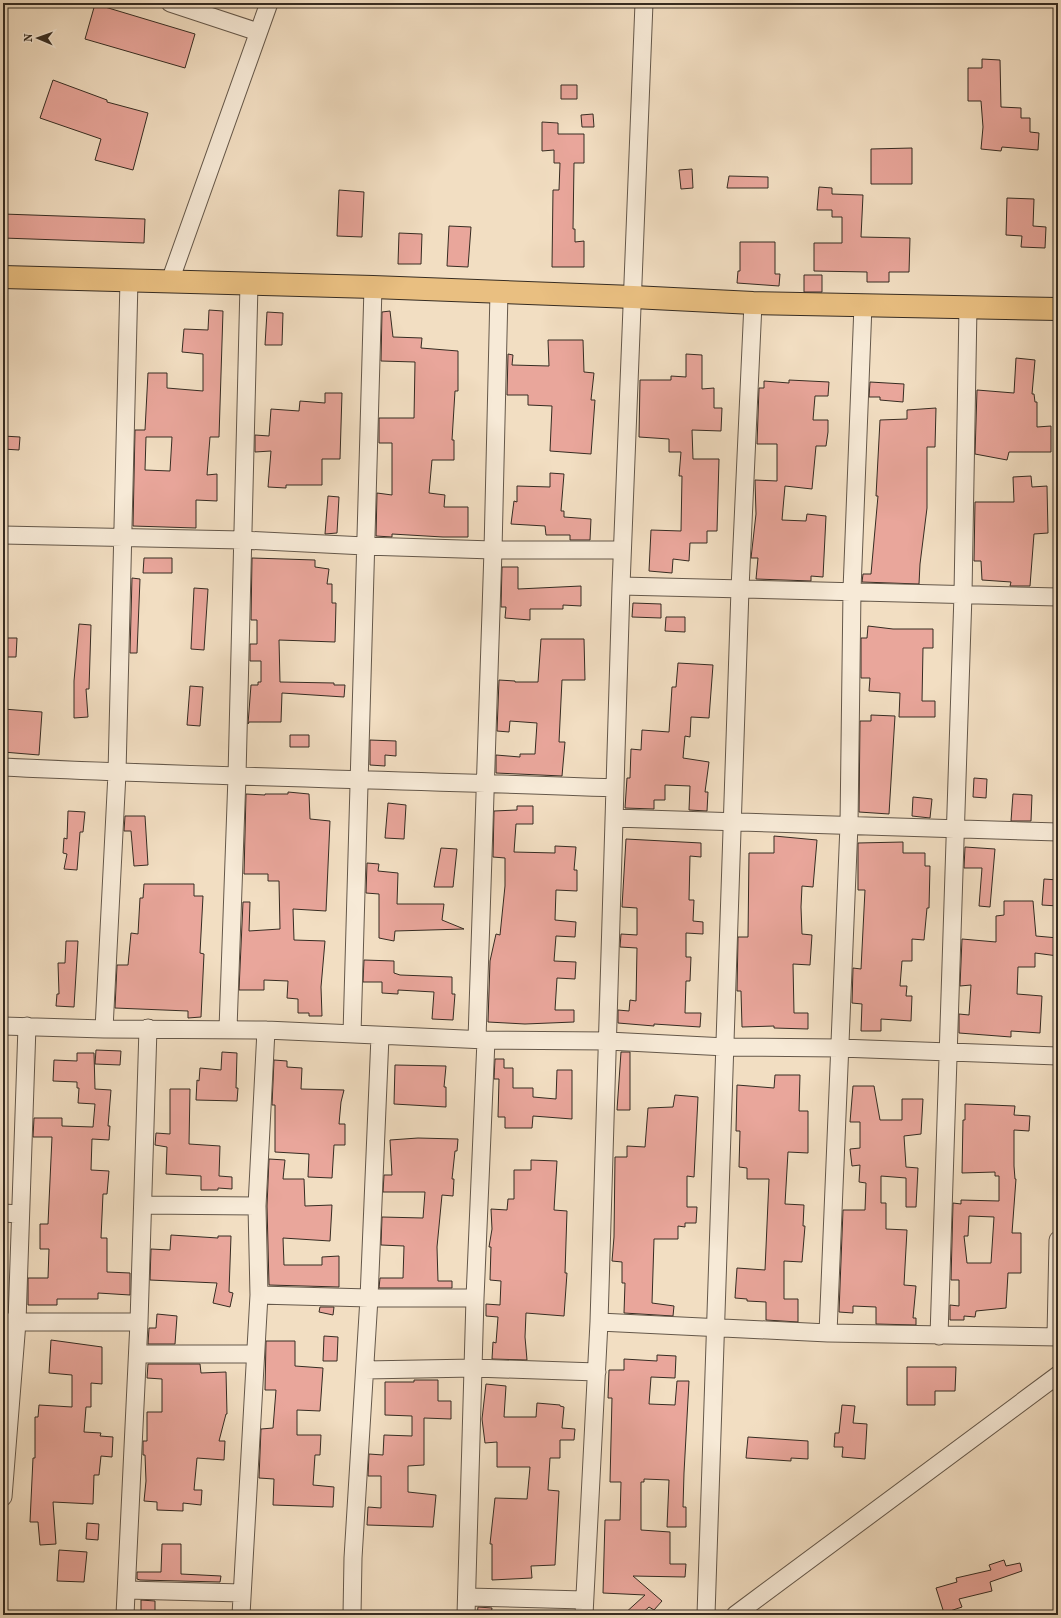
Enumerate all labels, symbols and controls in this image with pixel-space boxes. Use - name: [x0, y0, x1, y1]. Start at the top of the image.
- north arrow: [18, 18, 58, 58]
- text: N: [22, 33, 35, 42]

